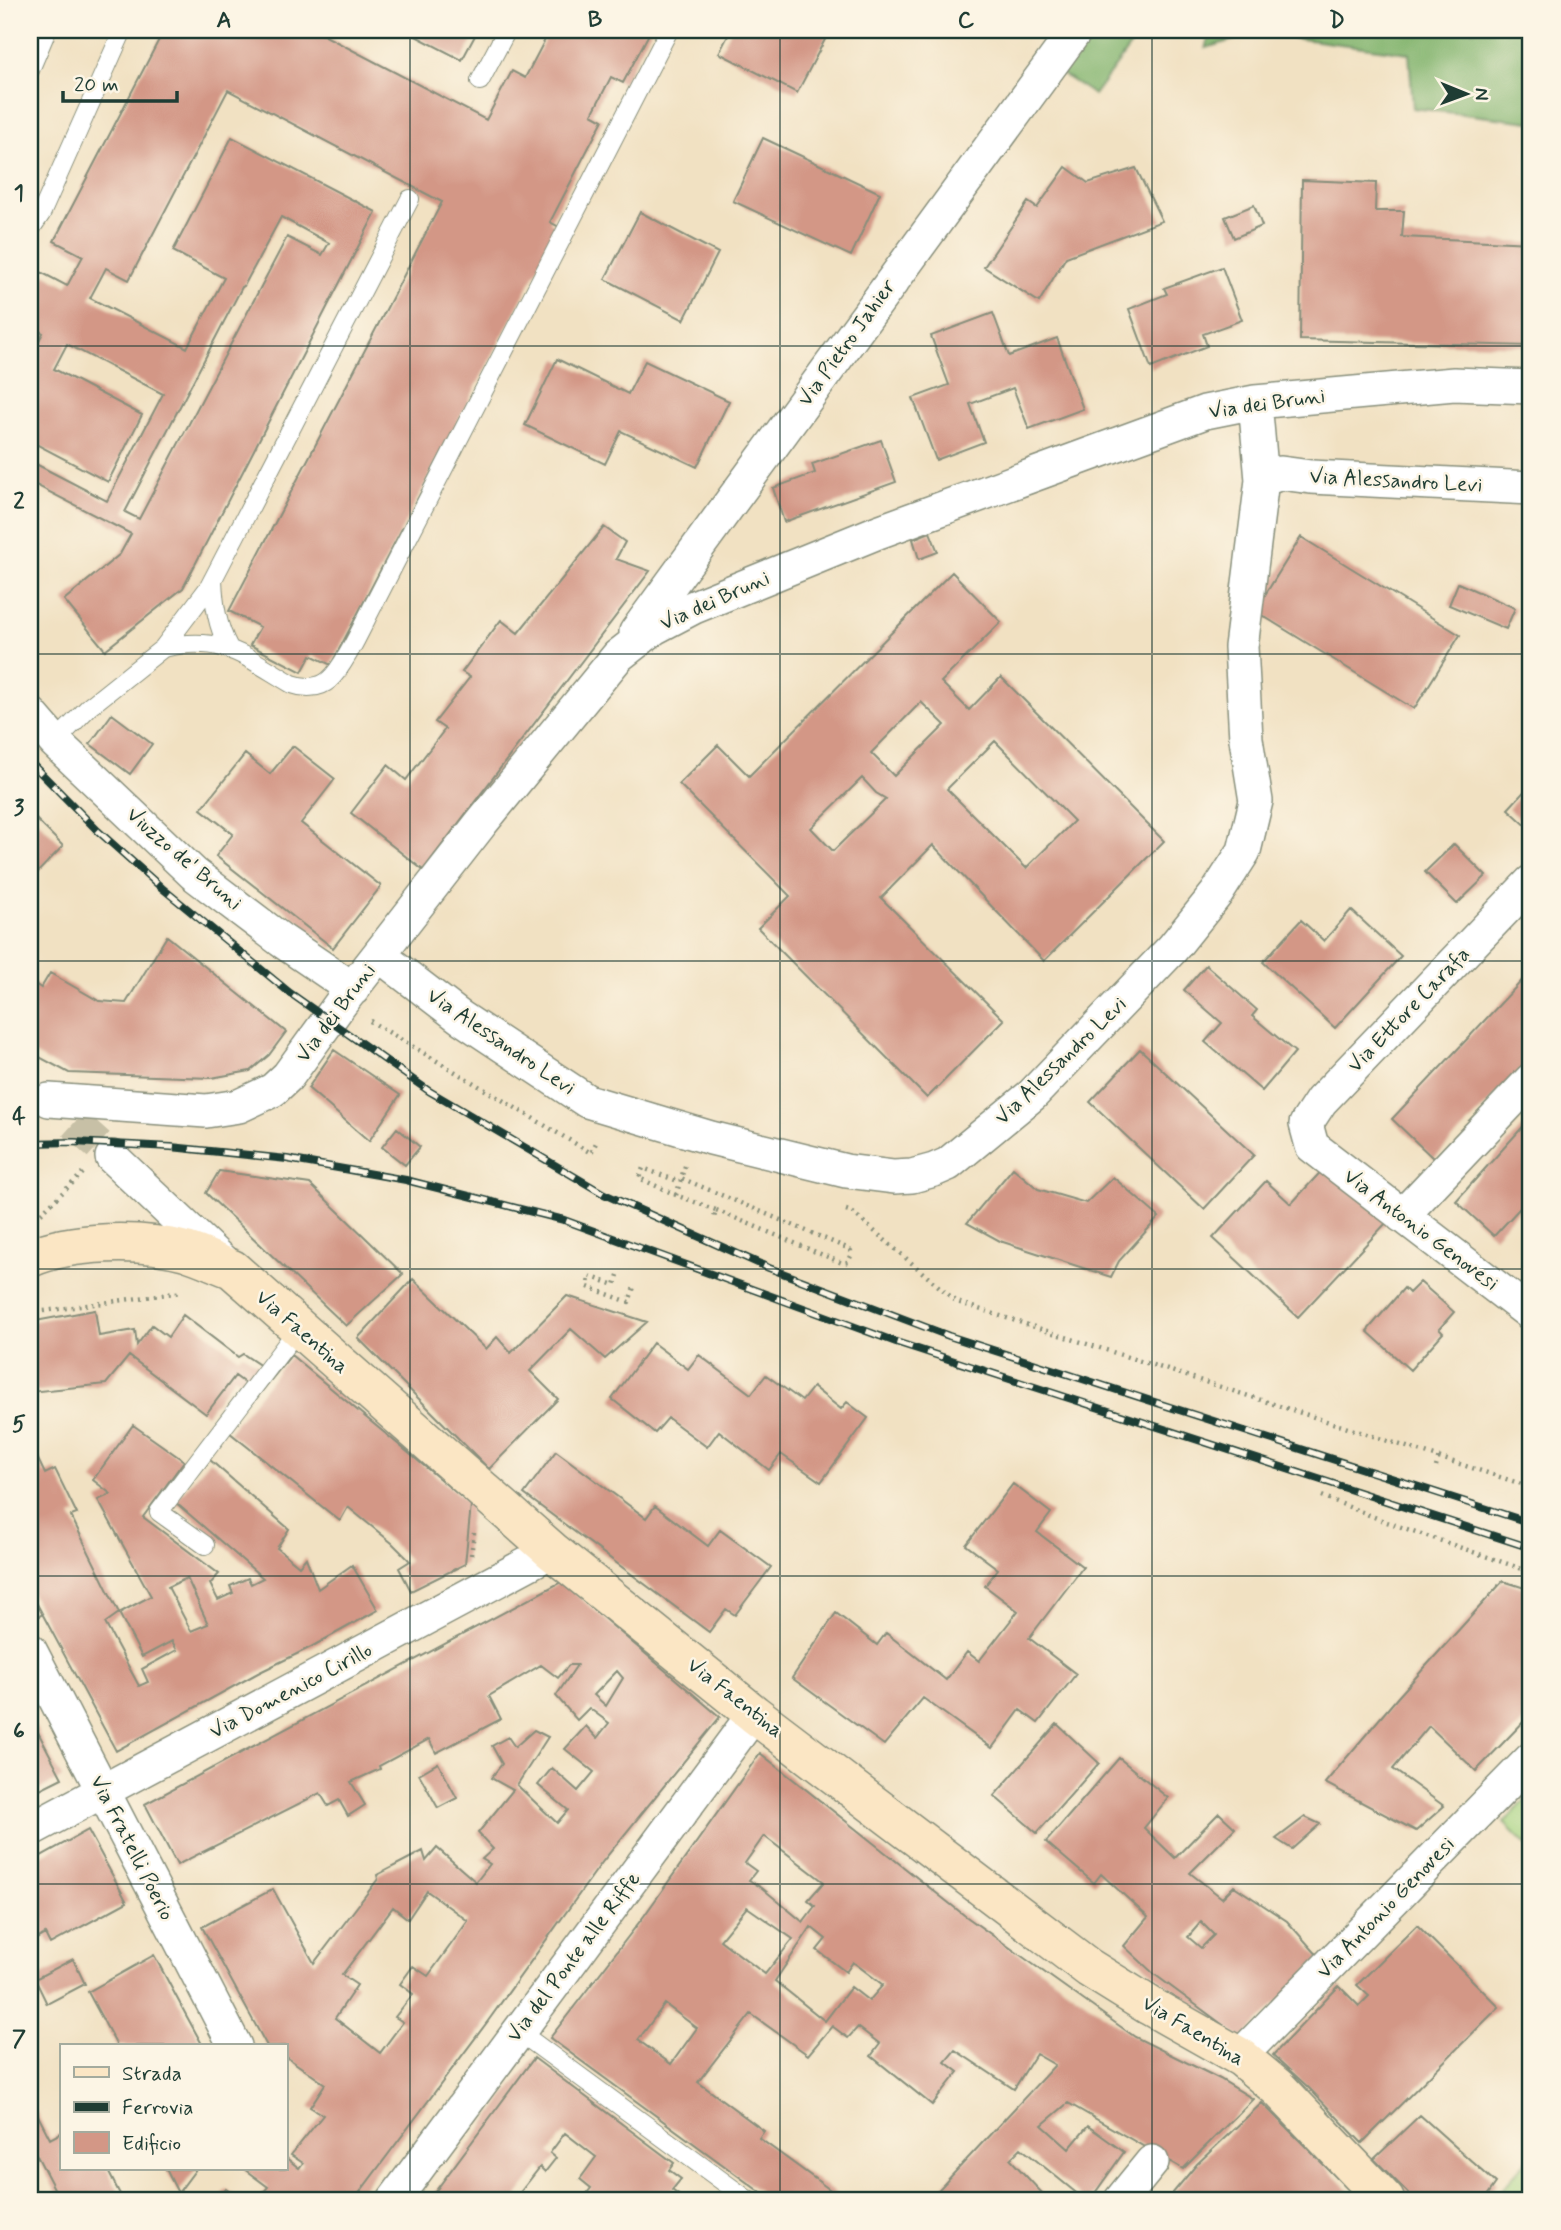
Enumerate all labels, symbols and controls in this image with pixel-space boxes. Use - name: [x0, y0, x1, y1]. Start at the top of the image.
- text: A: [216, 6, 232, 36]
- text: B: [588, 6, 603, 36]
- text: C: [958, 6, 975, 36]
- text: D: [1329, 6, 1345, 36]
- scale bar: [63, 60, 177, 104]
- north arrow: [1432, 60, 1502, 130]
- text: 20 m: [74, 71, 119, 99]
- text: N: [1469, 88, 1494, 101]
- text: 1: [14, 179, 24, 209]
- street label: Via Pietro Jahier: [791, 274, 903, 412]
- street label: Via dei Bruni: [1207, 382, 1327, 426]
- street label: Via Alessandro Levi: [1309, 462, 1483, 500]
- text: 2: [13, 487, 25, 517]
- street label: Via dei Bruni: [656, 564, 774, 638]
- text: 3: [14, 794, 25, 824]
- street label: Viuzzo de' Bruni: [120, 801, 248, 917]
- street label: Via Ettore Carafa: [1342, 941, 1476, 1079]
- street label: Via dei Bruni: [290, 958, 382, 1068]
- street label: Via Alessandro Levi: [421, 982, 581, 1102]
- street label: Via Alessandro Levi: [989, 991, 1133, 1131]
- text: 4: [12, 1102, 26, 1132]
- street label: Via Antonio Genovesi: [1338, 1162, 1504, 1298]
- street label: Via Faentina: [249, 1284, 355, 1380]
- text: 5: [12, 1410, 26, 1440]
- street label: Via Domenico Cirillo: [205, 1636, 377, 1746]
- street label: Via Faentina: [681, 1652, 789, 1744]
- text: 6: [13, 1717, 25, 1747]
- street label: Via Fratelli Poerio: [83, 1771, 181, 1925]
- street label: Via Antonio Genovesi: [1311, 1831, 1461, 1985]
- street label: Via del Ponte alle Riffe: [501, 1866, 647, 2048]
- street label: Via Faentina: [1137, 1989, 1249, 2073]
- text: 7: [12, 2025, 26, 2055]
- legend: [60, 2044, 287, 2170]
- text: Strada: [122, 2060, 182, 2088]
- text: Ferrovia: [122, 2094, 193, 2122]
- text: Edificio: [122, 2130, 181, 2158]

